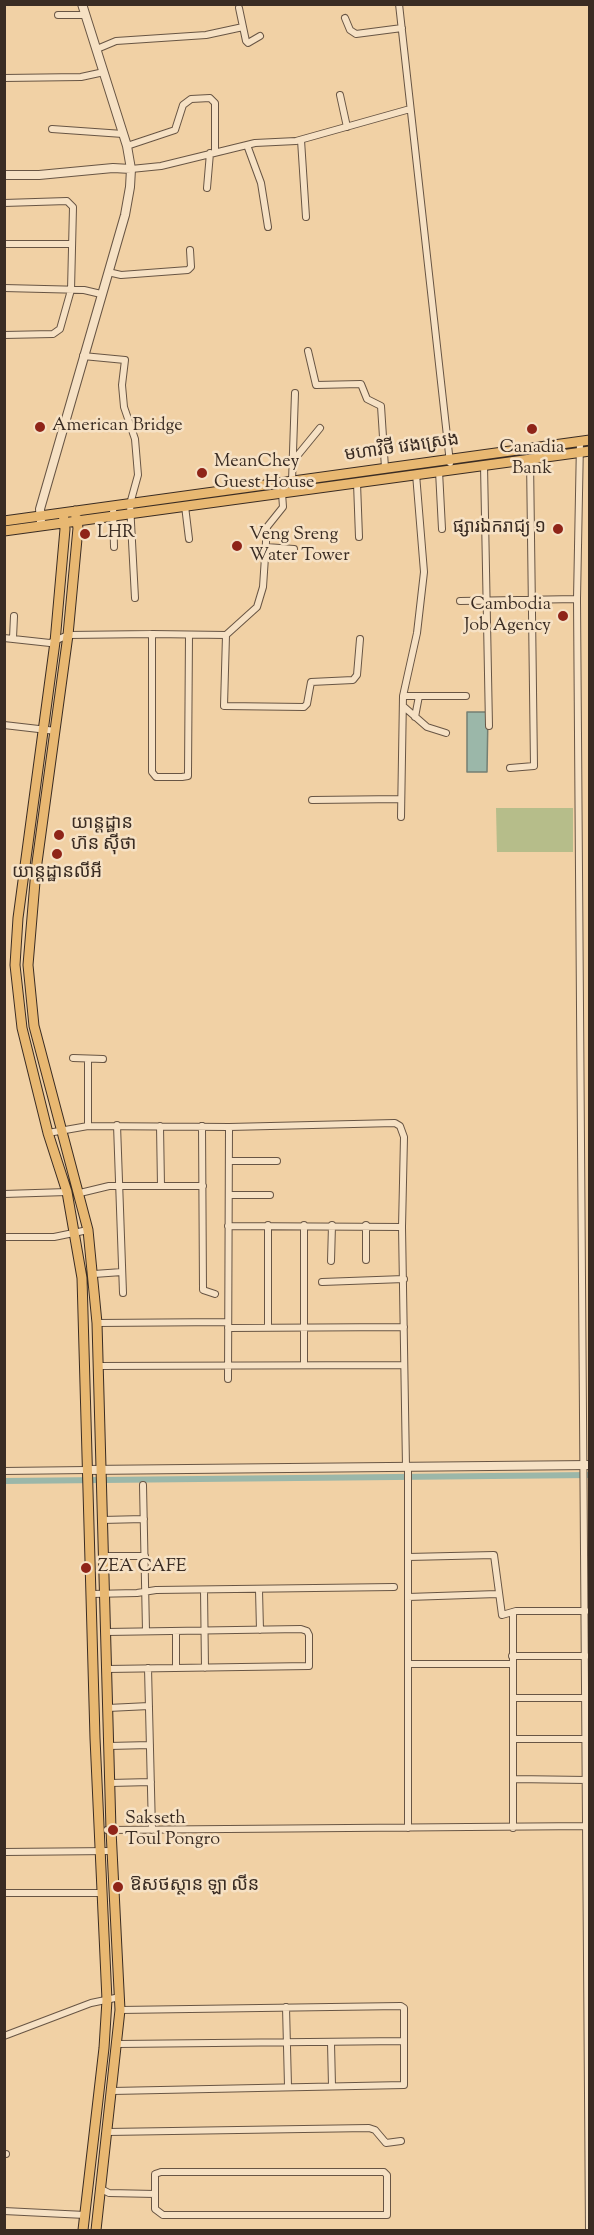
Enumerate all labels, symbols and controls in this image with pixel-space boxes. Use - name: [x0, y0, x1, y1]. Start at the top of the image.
- place label: American Bridge: [52, 416, 183, 438]
- marker: American Bridge: [33, 420, 47, 434]
- marker: Canadia Bank: [525, 422, 539, 436]
- street label: មហាវិថី វេងស្រេង: [343, 430, 461, 468]
- place label: Canadia Bank: [500, 438, 564, 480]
- place label: MeanChey Guest House: [214, 452, 314, 494]
- marker: MeanChey Guest House: [195, 466, 209, 480]
- place label: ផ្សារឯករាជ្យ ១: [453, 518, 546, 540]
- marker: ផ្សារឯករាជ្យ ១: [551, 522, 565, 536]
- place label: LHR: [97, 523, 135, 545]
- place label: Veng Sreng Water Tower: [249, 525, 350, 568]
- marker: LHR: [78, 527, 92, 541]
- marker: Veng Sreng Water Tower: [230, 539, 244, 553]
- place label: Cambodia Job Agency: [464, 595, 551, 638]
- marker: Cambodia Job Agency: [556, 609, 570, 623]
- place label: យាន្ដដ្ឋាន ហ៊ន ស៊ីថា: [71, 814, 136, 856]
- marker: យាន្ដដ្ឋាន ហ៊ន ស៊ីថា: [52, 828, 66, 842]
- marker: យាន្ដដ្ឋានលីអី: [50, 847, 64, 861]
- place label: យាន្ដដ្ឋានលីអី: [12, 863, 102, 885]
- place label: ZEA CAFE: [98, 1557, 187, 1579]
- marker: ZEA CAFE: [79, 1561, 93, 1575]
- place label: Sakseth Toul Pongro: [125, 1809, 220, 1852]
- marker: Sakseth Toul Pongro: [106, 1823, 120, 1837]
- place label: ឱសថស្ថាន ឡា លីន: [130, 1876, 259, 1898]
- marker: ឱសថស្ថាន ឡា លីន: [111, 1880, 125, 1894]

